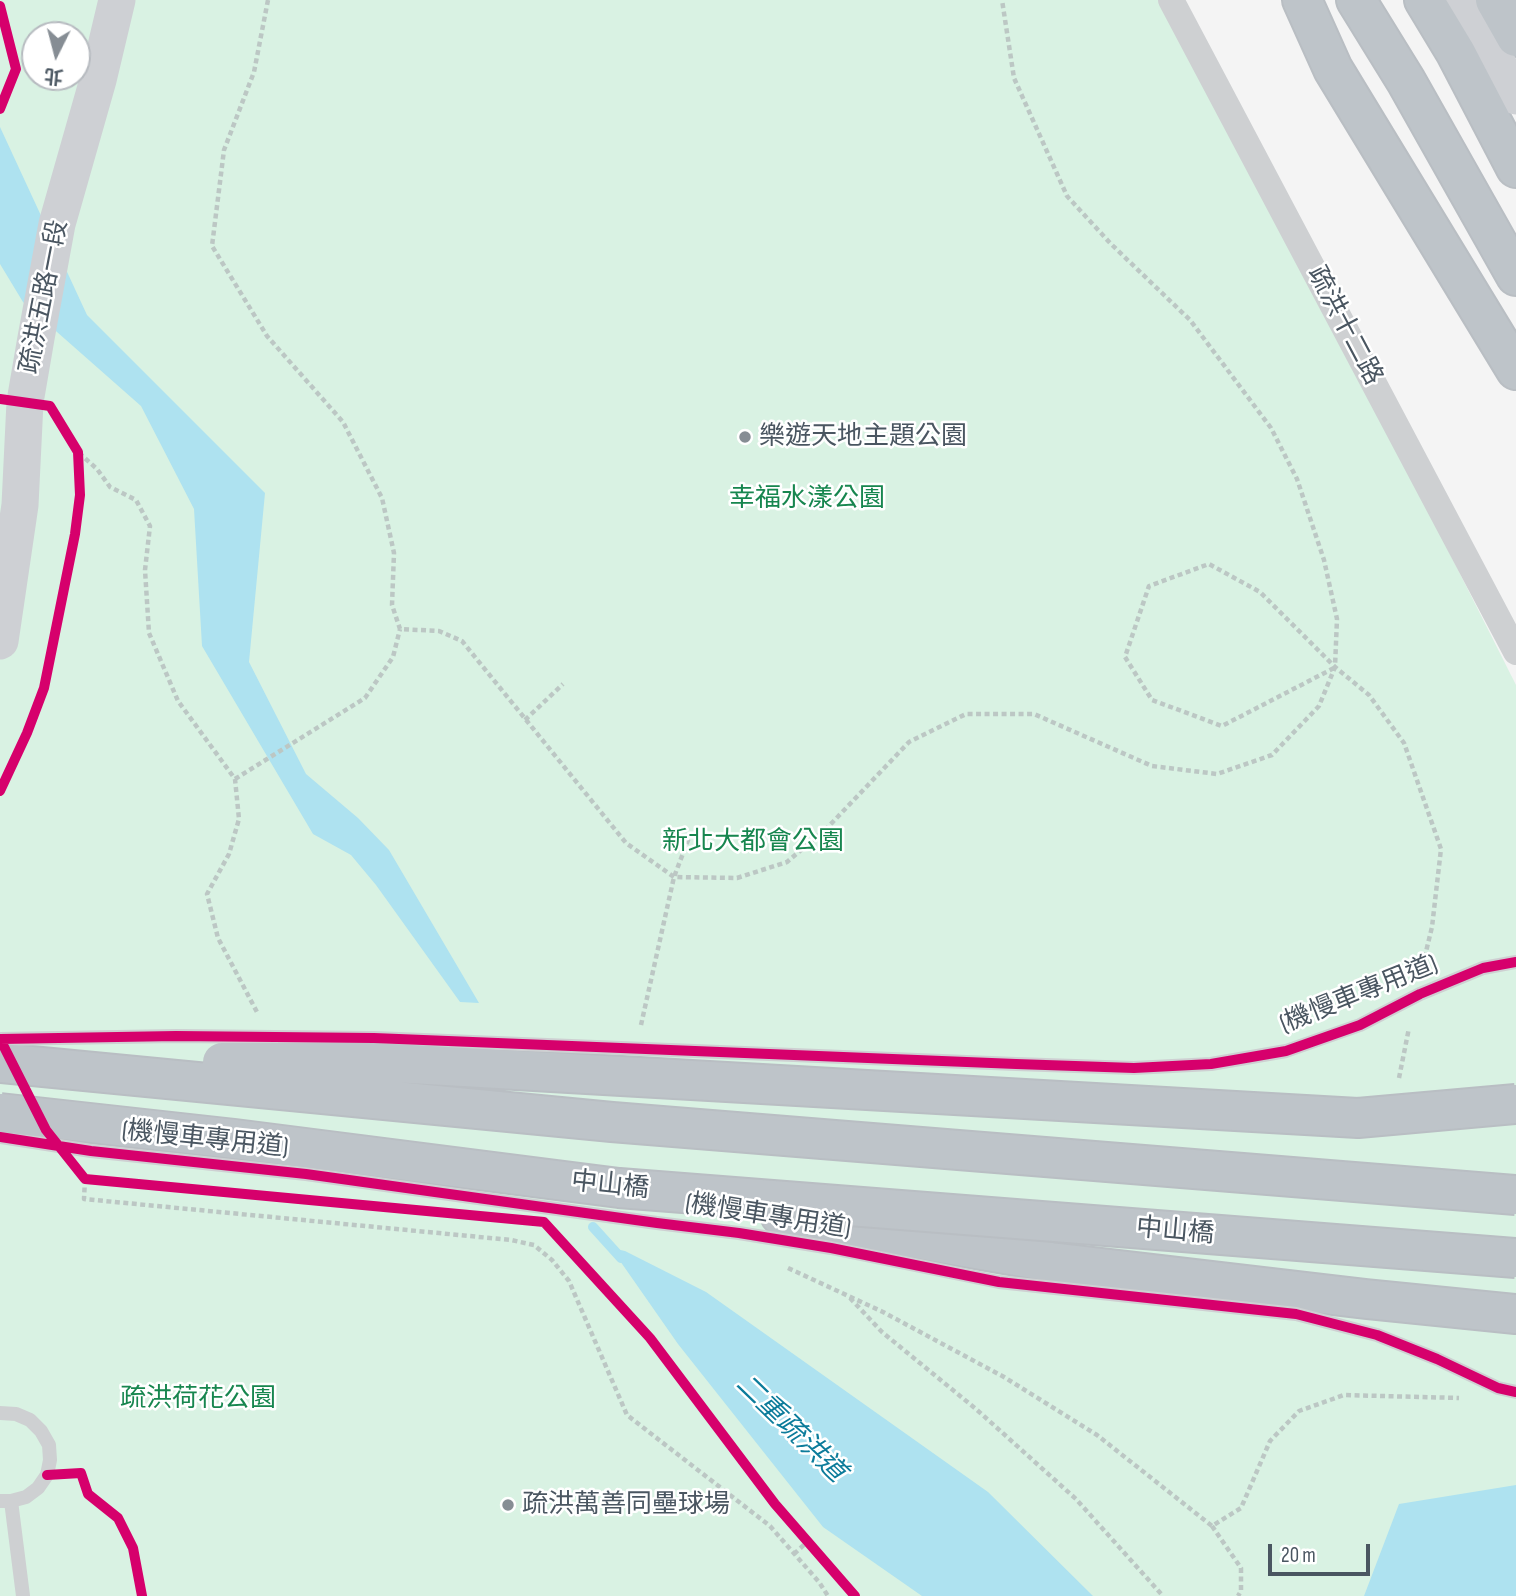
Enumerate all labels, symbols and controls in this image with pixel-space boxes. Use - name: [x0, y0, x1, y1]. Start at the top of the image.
- north arrow: [21, 21, 91, 91]
- text: 北: [43, 63, 65, 88]
- street label: 疏洪五路一段: [15, 217, 75, 377]
- street label: 疏洪十二路: [1300, 261, 1388, 391]
- place label: 樂遊天地主題公園: [759, 421, 967, 453]
- marker: 樂遊天地主題公園: [737, 429, 753, 445]
- park label: 幸福水漾公園: [729, 483, 885, 515]
- park label: 新北大都會公園: [662, 826, 844, 858]
- street label: (機慢車專用道): [1276, 949, 1442, 1041]
- street label: (機慢車專用道): [120, 1116, 290, 1164]
- street label: 中山橋: [570, 1166, 650, 1206]
- street label: (機慢車專用道): [683, 1189, 853, 1245]
- street label: 中山橋: [1135, 1213, 1215, 1251]
- water label: 二重疏洪道: [728, 1368, 852, 1490]
- park label: 疏洪荷花公園: [120, 1383, 276, 1415]
- place label: 疏洪萬善同壘球場: [522, 1489, 730, 1521]
- marker: 疏洪萬善同壘球場: [500, 1497, 516, 1513]
- scale bar: [1271, 1530, 1372, 1574]
- text: 20 m: [1281, 1543, 1316, 1568]

